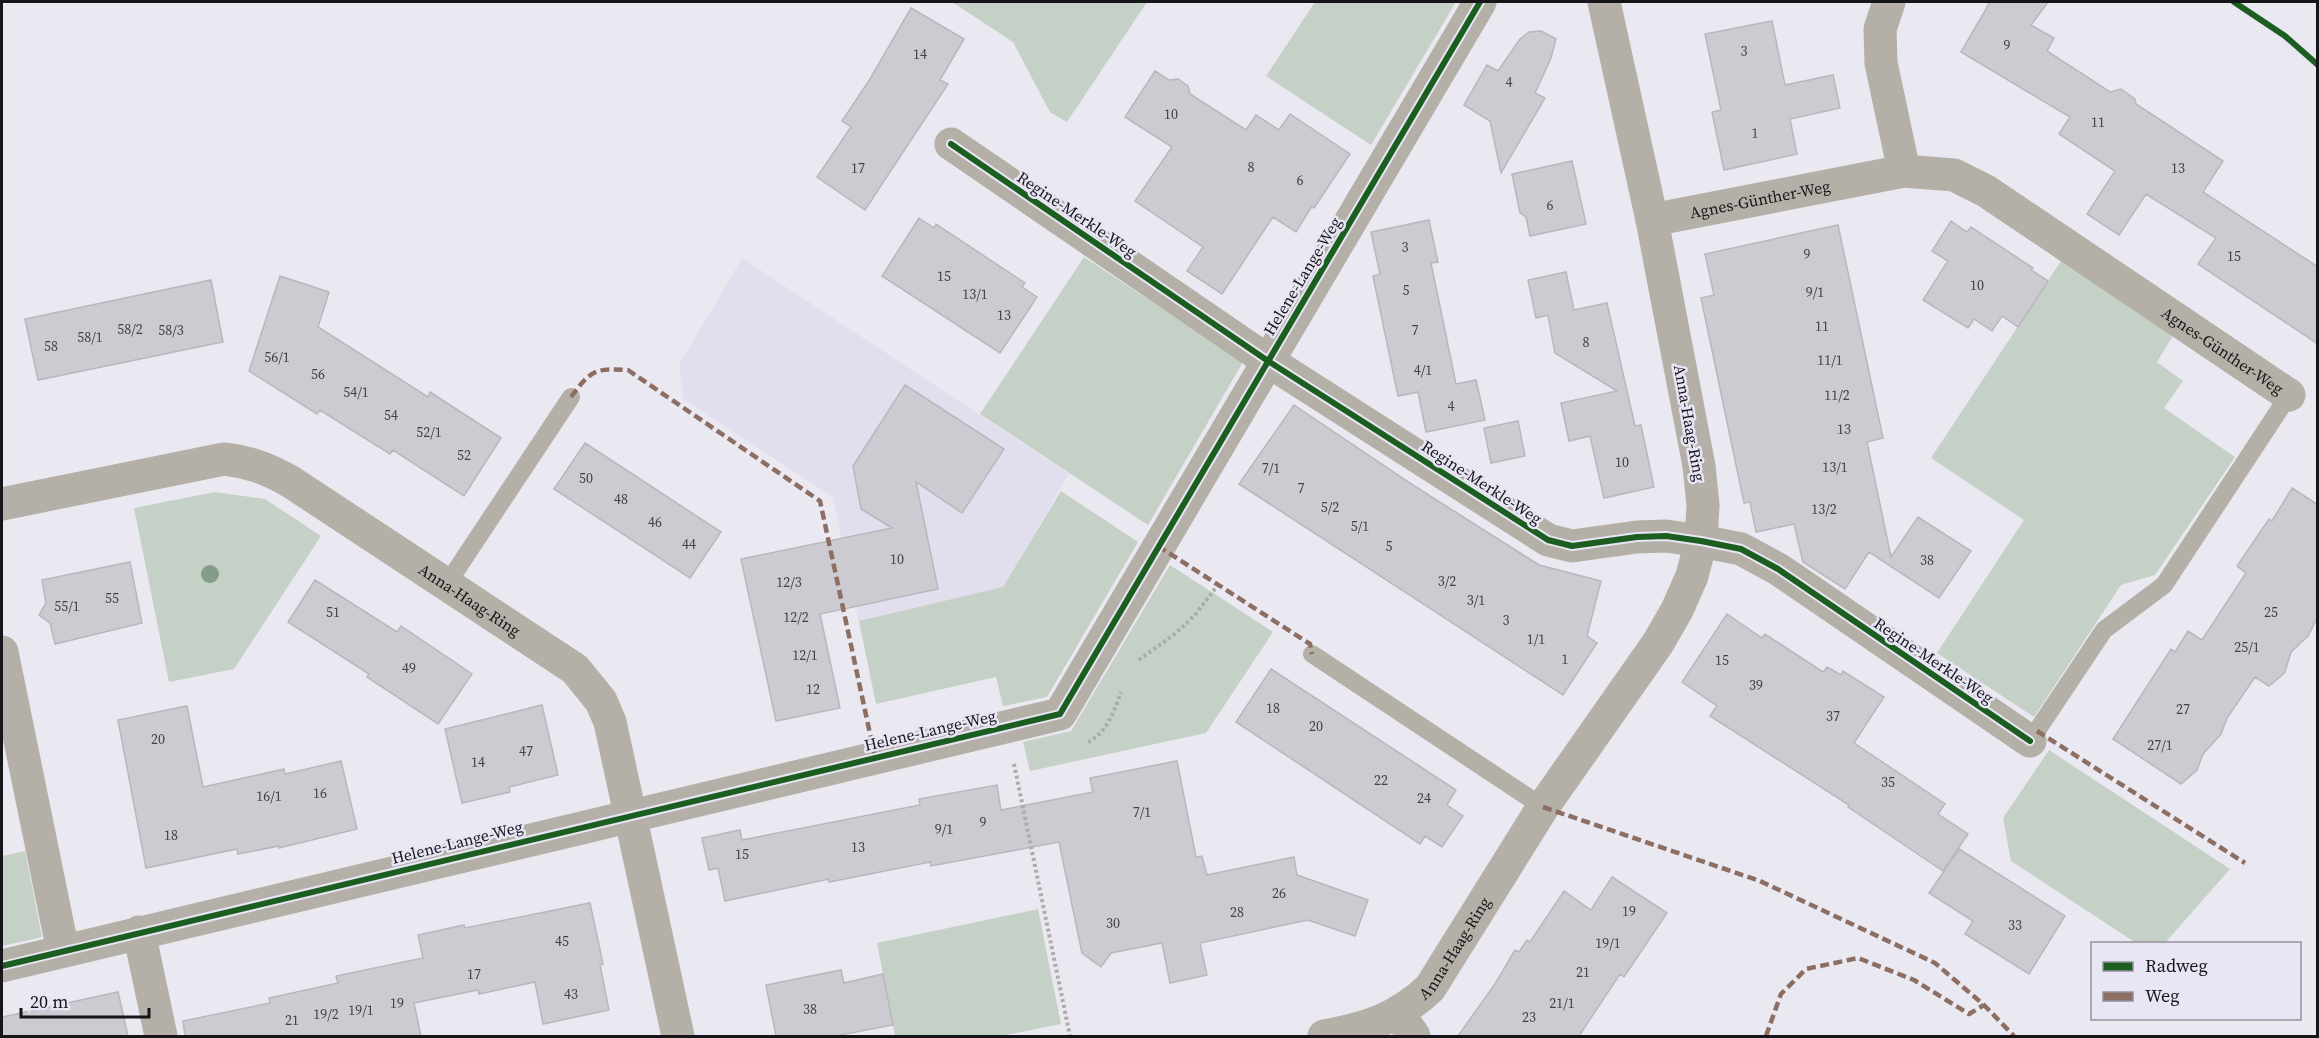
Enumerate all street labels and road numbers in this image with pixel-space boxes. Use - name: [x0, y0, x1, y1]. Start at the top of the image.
- street label: Regine-Merkle-Weg: [1013, 166, 1141, 262]
- street label: Agnes-Günther-Weg: [1688, 175, 1832, 223]
- street label: Helene-Lange-Weg: [1258, 213, 1346, 339]
- street label: Agnes-Günther-Weg: [2157, 301, 2288, 399]
- street label: Anna-Haag-Ring: [1669, 363, 1711, 483]
- street label: Regine-Merkle-Weg: [1417, 435, 1547, 529]
- street label: Anna-Haag-Ring: [415, 558, 525, 641]
- street label: Regine-Merkle-Weg: [1870, 612, 1998, 708]
- street label: Helene-Lange-Weg: [862, 704, 998, 756]
- street label: Helene-Lange-Weg: [389, 815, 525, 869]
- street label: Anna-Haag-Ring: [1413, 893, 1495, 1005]

